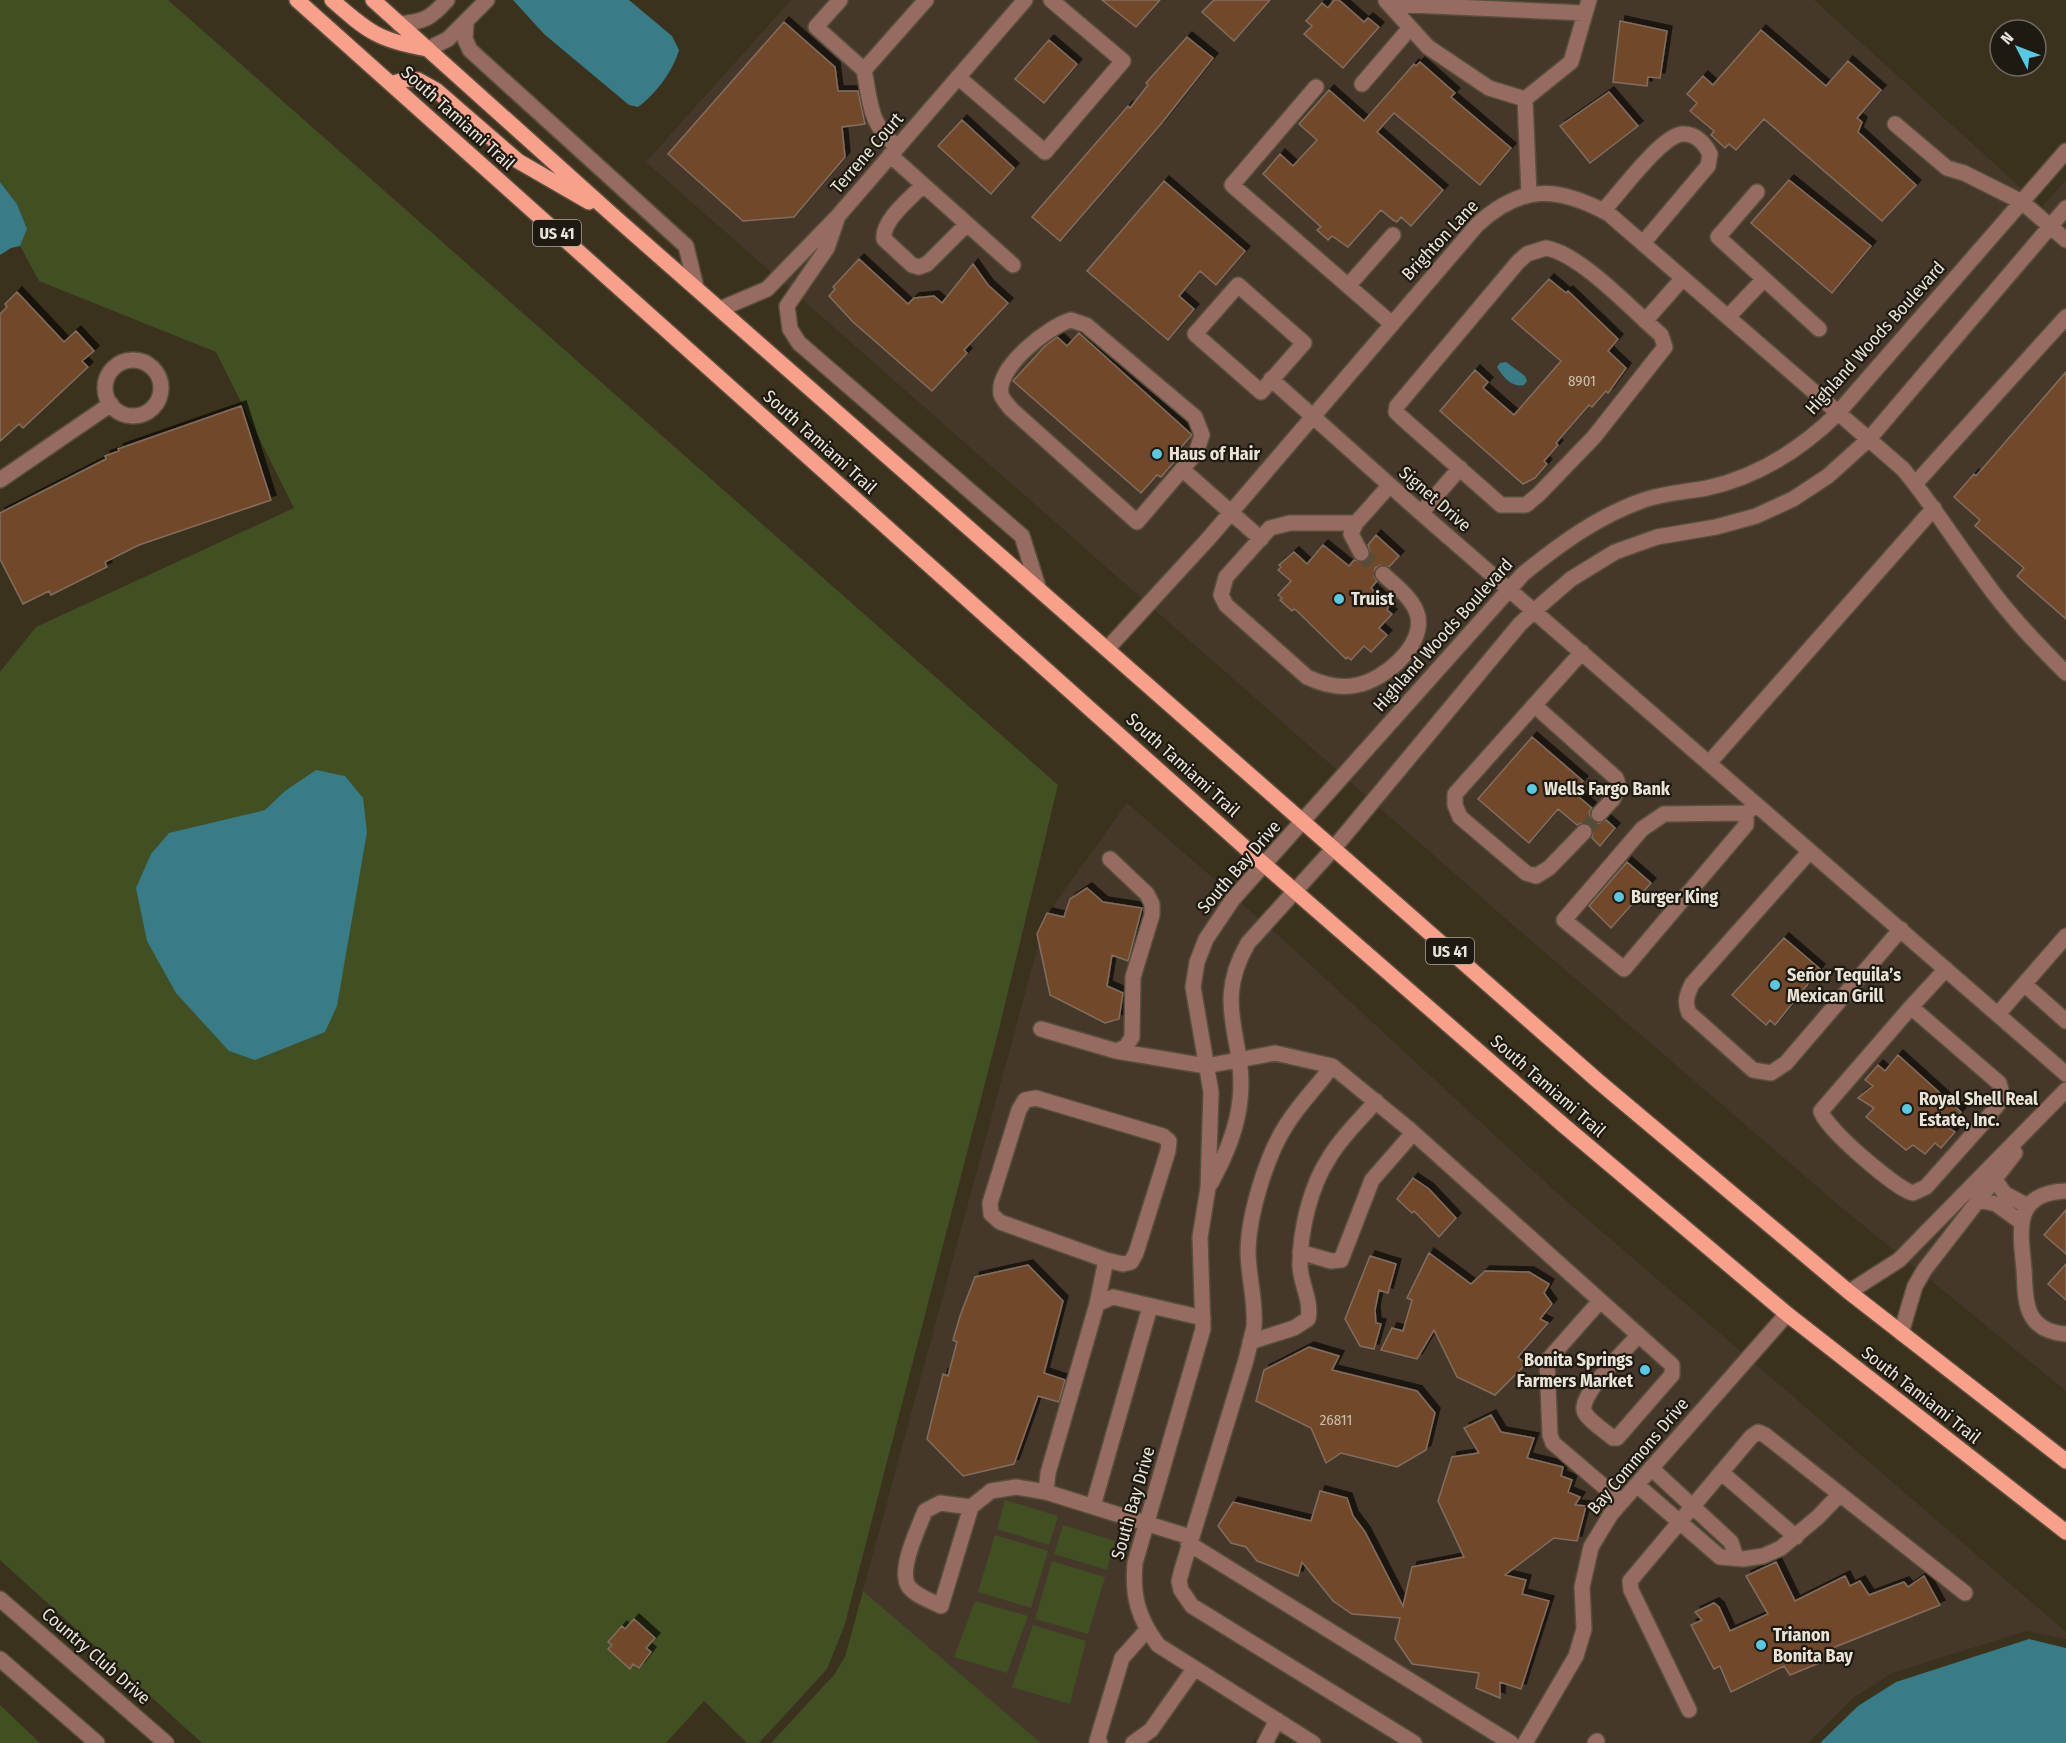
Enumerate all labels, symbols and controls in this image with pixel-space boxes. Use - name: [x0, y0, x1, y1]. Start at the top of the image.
- north arrow: [1988, 18, 2048, 78]
- text: N: [1997, 28, 2017, 48]
- street label: South Tamiami Trail: [397, 61, 519, 175]
- street label: Terrene Court: [826, 108, 908, 198]
- street label: Brighton Lane: [1397, 195, 1483, 285]
- road number: US 41: [533, 220, 581, 246]
- street label: Highland Woods Boulevard: [1800, 257, 1950, 419]
- house number: 8901: [1568, 372, 1596, 390]
- street label: South Tamiami Trail: [759, 385, 881, 499]
- place label: Haus of Hair: [1169, 443, 1260, 465]
- marker: Haus of Hair: [1150, 447, 1164, 461]
- street label: Signet Drive: [1394, 462, 1476, 536]
- street label: Highland Woods Boulevard: [1368, 554, 1518, 716]
- place label: Truist: [1351, 588, 1395, 610]
- marker: Truist: [1332, 592, 1346, 606]
- street label: South Tamiami Trail: [1122, 708, 1244, 822]
- place label: Wells Fargo Bank: [1544, 778, 1671, 800]
- marker: Wells Fargo Bank: [1525, 782, 1539, 796]
- street label: South Bay Drive: [1193, 816, 1285, 918]
- place label: Burger King: [1631, 886, 1718, 908]
- marker: Burger King: [1612, 890, 1626, 904]
- road number: US 41: [1426, 938, 1474, 964]
- place label: Señor Tequila’s Mexican Grill: [1787, 964, 1901, 1007]
- marker: Señor Tequila’s Mexican Grill: [1768, 978, 1782, 992]
- street label: South Tamiami Trail: [1486, 1030, 1610, 1142]
- place label: Royal Shell Real Estate, Inc.: [1919, 1088, 2038, 1131]
- marker: Royal Shell Real Estate, Inc.: [1900, 1102, 1914, 1116]
- street label: South Tamiami Trail: [1857, 1342, 1985, 1448]
- place label: Bonita Springs Farmers Market: [1517, 1349, 1634, 1392]
- marker: Bonita Springs Farmers Market: [1638, 1363, 1652, 1377]
- street label: Bay Commons Drive: [1583, 1393, 1693, 1519]
- house number: 26811: [1320, 1411, 1352, 1429]
- street label: South Bay Drive: [1106, 1444, 1160, 1562]
- street label: Country Club Drive: [37, 1603, 155, 1709]
- place label: Trianon Bonita Bay: [1773, 1624, 1853, 1667]
- marker: Trianon Bonita Bay: [1754, 1638, 1768, 1652]

